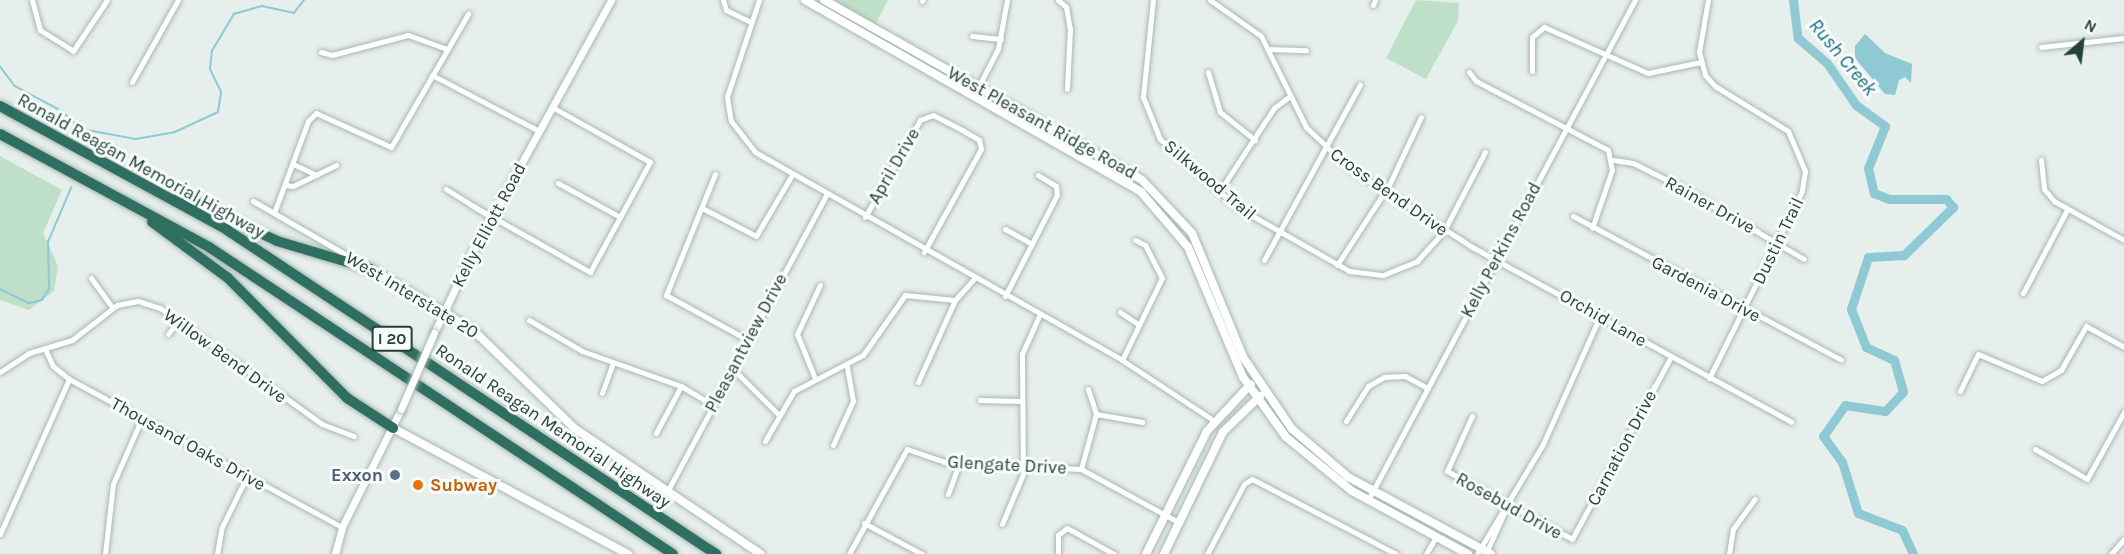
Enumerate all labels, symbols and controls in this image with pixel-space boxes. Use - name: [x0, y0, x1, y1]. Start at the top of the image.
- north arrow: [2052, 12, 2112, 72]
- water label: Rush Creek: [1804, 14, 1882, 100]
- text: N: [2081, 15, 2100, 37]
- street label: West Pleasant Ridge Road: [944, 62, 1140, 184]
- street label: Ronald Reagan Memorial Highway: [14, 89, 268, 243]
- street label: April Drive: [864, 124, 924, 208]
- street label: Silkwood Trail: [1160, 135, 1260, 225]
- street label: Cross Bend Drive: [1326, 143, 1452, 241]
- street label: Kelly Elliott Road: [447, 159, 531, 291]
- street label: Rainer Drive: [1661, 172, 1759, 238]
- street label: Kelly Perkins Road: [1456, 179, 1546, 321]
- street label: Dustin Trail: [1748, 194, 1808, 288]
- street label: West Interstate 20: [342, 247, 482, 343]
- street label: Gardenia Drive: [1648, 251, 1764, 327]
- street label: Pleasantview Drive: [700, 270, 792, 416]
- street label: Orchid Lane: [1556, 284, 1650, 352]
- street label: Willow Bend Drive: [159, 304, 291, 408]
- road number: I 20: [371, 326, 413, 352]
- street label: Ronald Reagan Memorial Highway: [431, 339, 675, 513]
- street label: Carnation Drive: [1583, 387, 1661, 509]
- street label: Thousand Oaks Drive: [107, 393, 269, 495]
- street label: Glengate Drive: [947, 451, 1067, 479]
- place label: Exxon: [331, 464, 383, 486]
- marker: Exxon: [388, 468, 402, 482]
- street label: Rosebud Drive: [1452, 468, 1566, 544]
- place label: Subway: [430, 474, 497, 496]
- marker: Subway: [411, 478, 425, 492]

